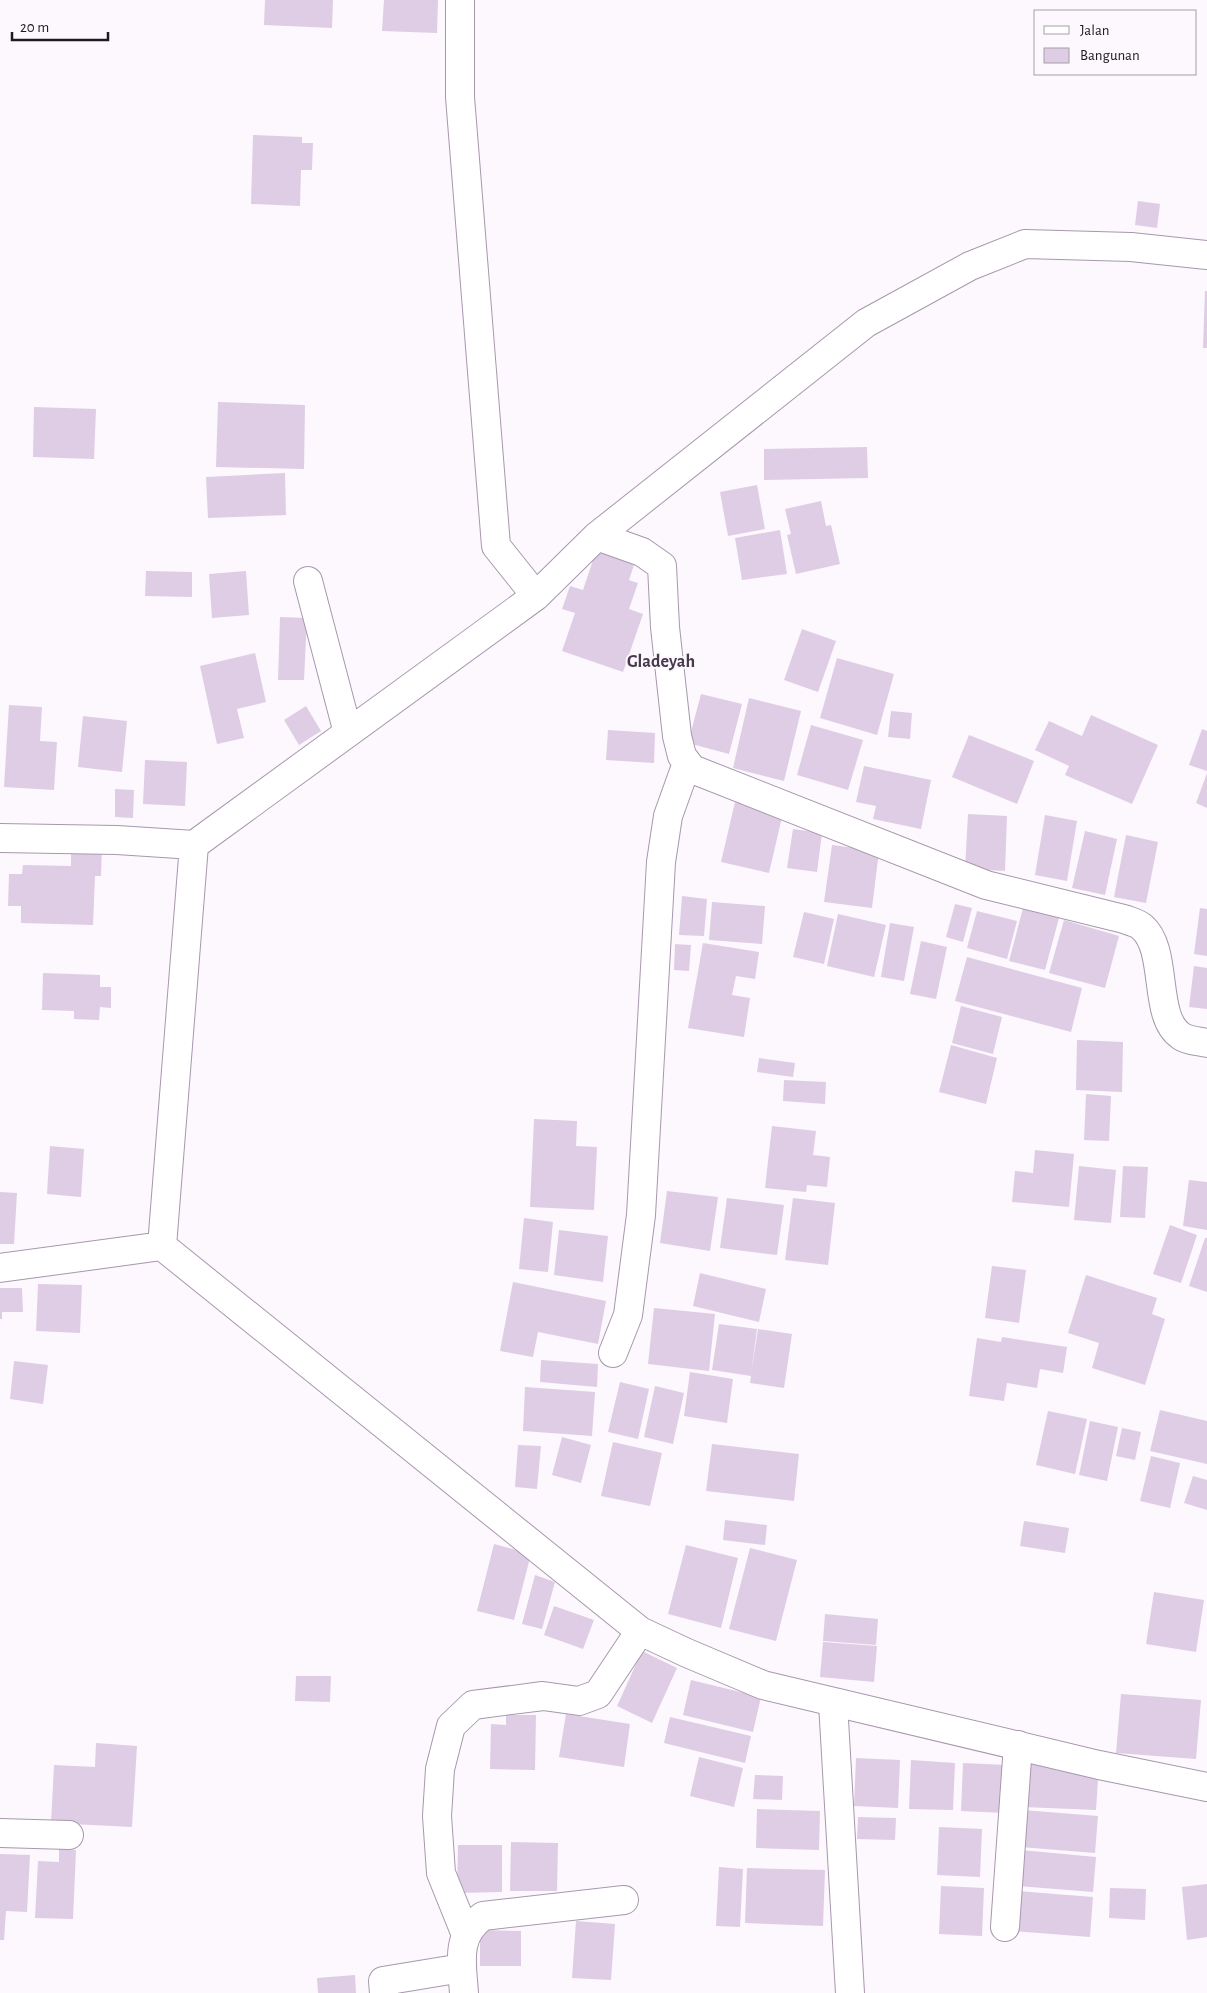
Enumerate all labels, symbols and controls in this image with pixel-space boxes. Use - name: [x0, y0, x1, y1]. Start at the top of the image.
- scale bar: [12, 10, 109, 42]
- legend: [1034, 10, 1197, 75]
- text: 20 m: [20, 20, 49, 35]
- text: Jalan: [1080, 23, 1110, 38]
- text: Bangunan: [1080, 48, 1140, 63]
- district label: Gladeyah: [627, 653, 695, 671]

